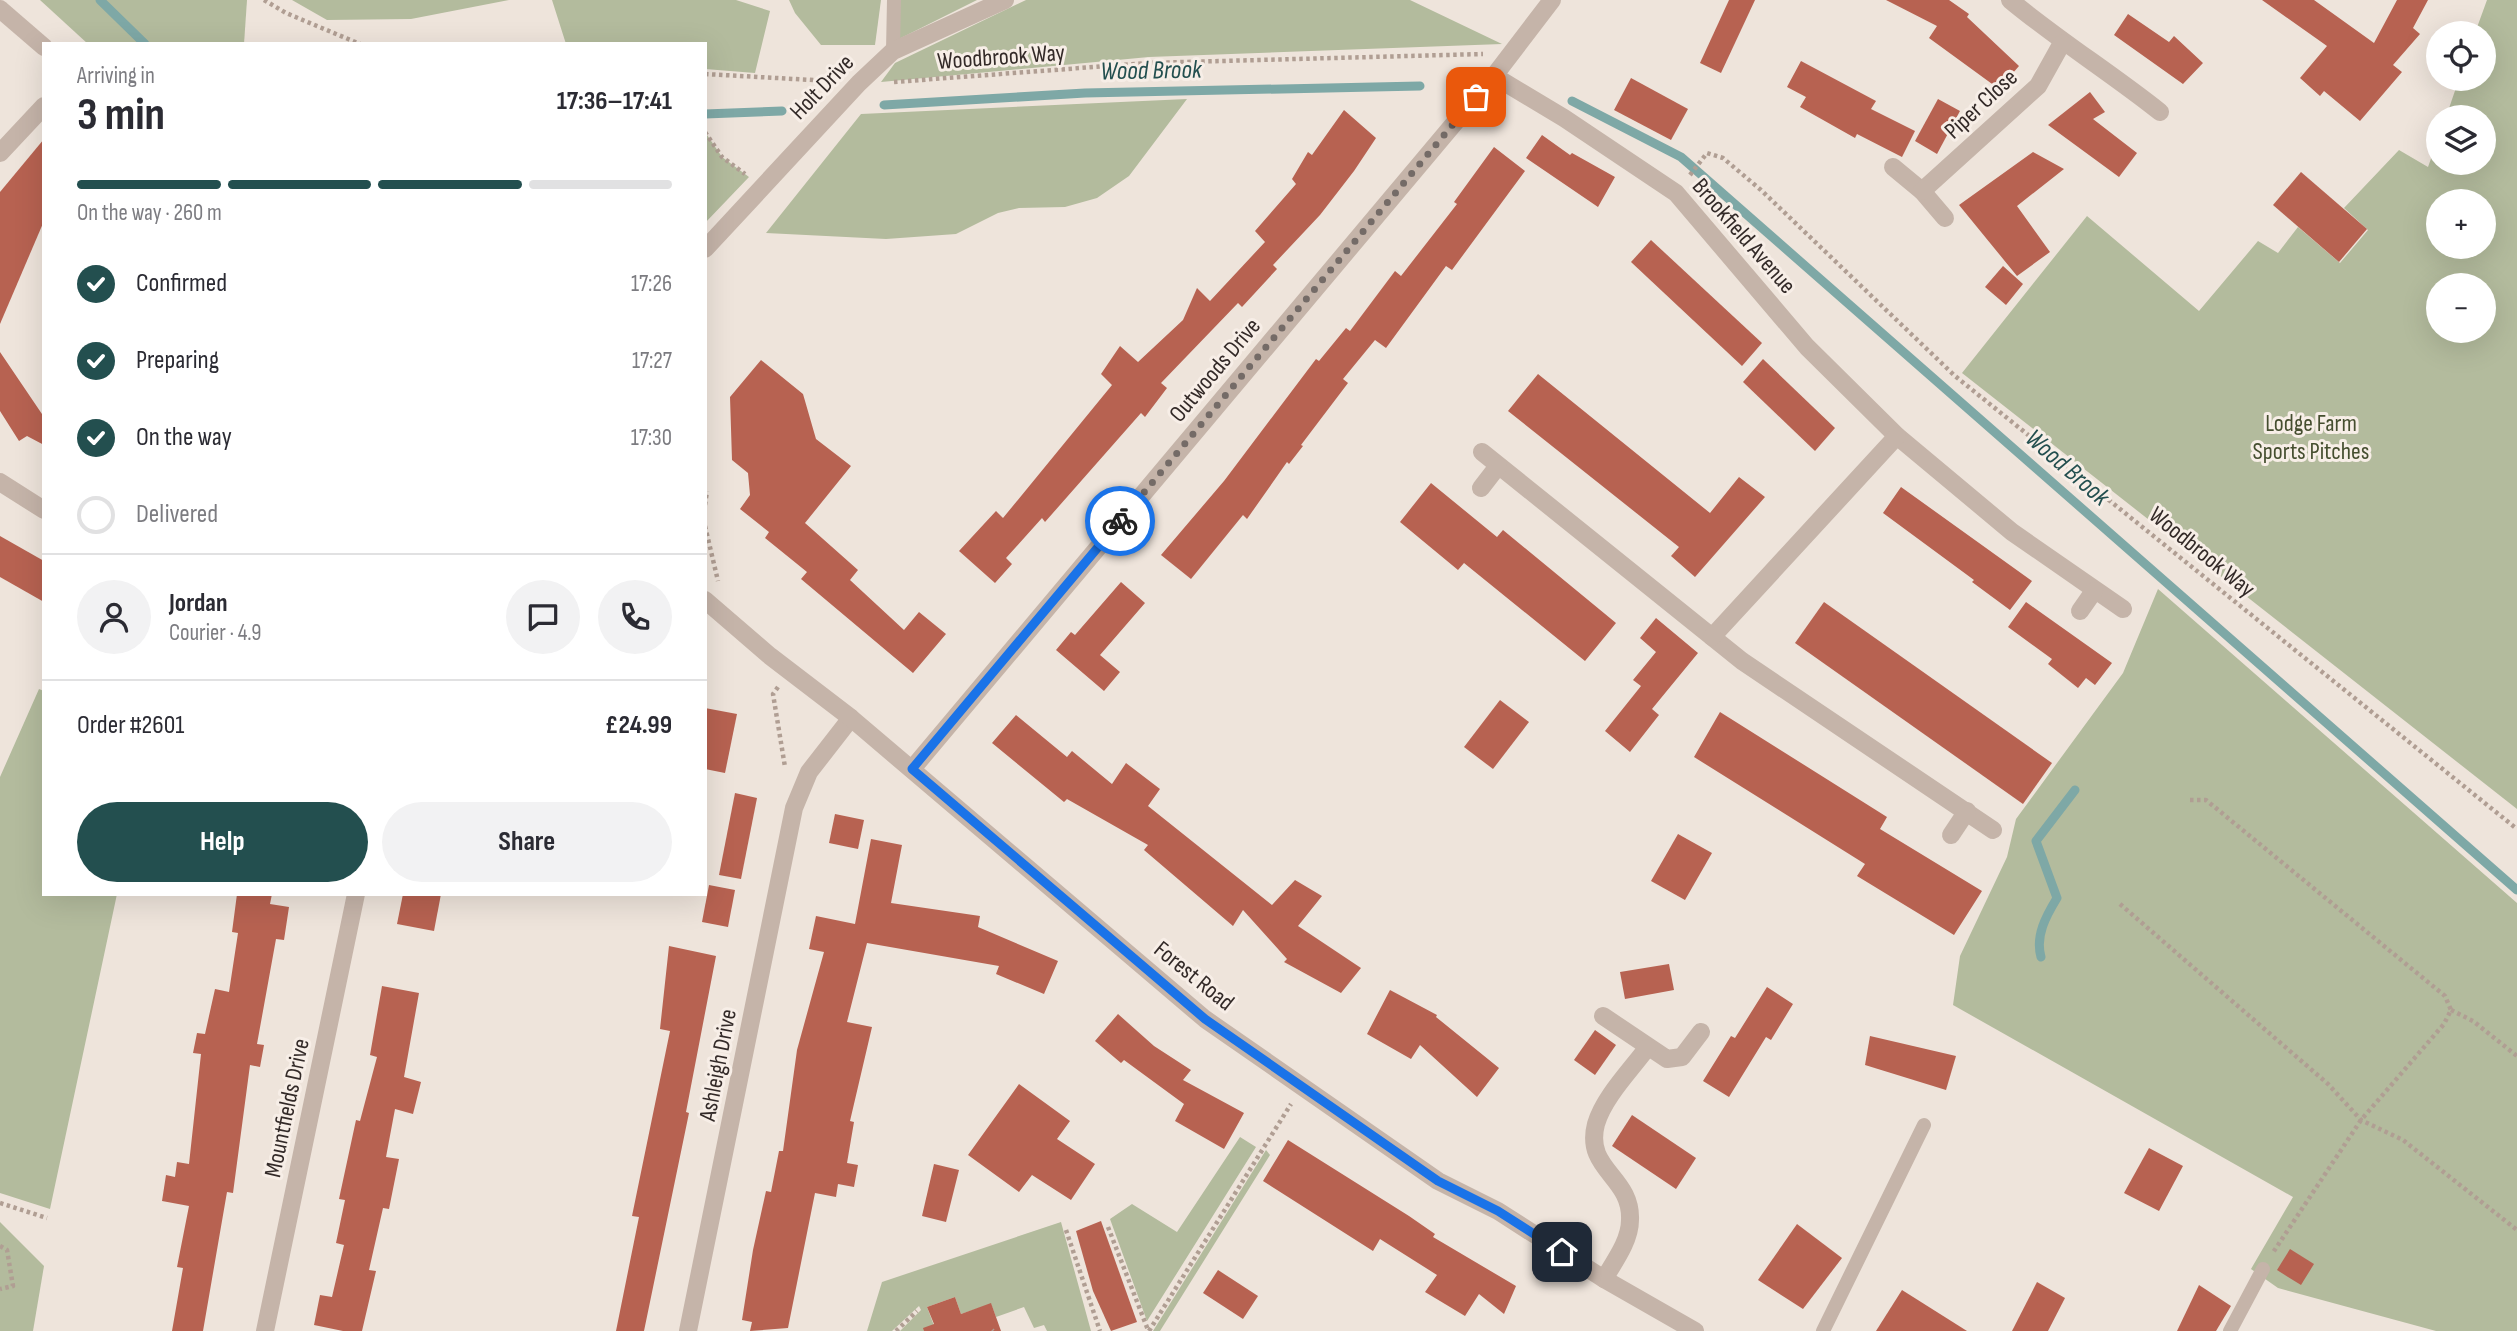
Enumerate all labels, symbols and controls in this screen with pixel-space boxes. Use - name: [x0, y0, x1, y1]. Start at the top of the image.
- map controls: [2426, 21, 2496, 343]
- button: locate: [2426, 21, 2496, 91]
- street label: Woodbrook Way: [936, 38, 1066, 76]
- street label: Holt Drive: [784, 48, 860, 126]
- water label: Wood Brook: [1100, 55, 1203, 87]
- text: Arriving in: [77, 62, 155, 90]
- street label: Piper Close: [1938, 63, 2024, 145]
- pin: [1446, 67, 1506, 127]
- icon: bag: [1457, 78, 1495, 116]
- text: 17:36–17:41: [557, 86, 672, 117]
- text: 3 min: [77, 88, 165, 143]
- button: layers: [2426, 105, 2496, 175]
- street label: Brookfield Avenue: [1686, 172, 1802, 300]
- button: +: [2426, 189, 2496, 259]
- text: On the way · 260 m: [77, 199, 222, 227]
- icon: check: [77, 265, 115, 303]
- text: Confirmed: [136, 268, 227, 299]
- text: 17:26: [631, 270, 672, 298]
- button: −: [2426, 273, 2496, 343]
- street label: Outwoods Drive: [1163, 312, 1267, 428]
- icon: check: [77, 342, 115, 380]
- text: Preparing: [136, 345, 219, 376]
- text: 17:27: [632, 347, 672, 375]
- park label: Lodge Farm Sports Pitches: [2253, 409, 2369, 466]
- icon: check: [77, 419, 115, 457]
- text: On the way: [136, 422, 232, 453]
- water label: Wood Brook: [2019, 423, 2116, 514]
- text: 17:30: [631, 424, 672, 452]
- courier: [1085, 486, 1155, 556]
- text: Delivered: [136, 499, 218, 530]
- street label: Woodbrook Way: [2143, 501, 2261, 603]
- icon: bike: [1101, 502, 1139, 540]
- button: person: [77, 580, 151, 654]
- button: chat: [506, 580, 580, 654]
- button: phone: [598, 580, 672, 654]
- text: Jordan: [169, 588, 227, 619]
- text: Courier · 4.9: [169, 619, 261, 647]
- text: Order #2601: [77, 710, 184, 741]
- text: £24.99: [605, 710, 672, 741]
- button: Help: [77, 802, 368, 882]
- button: Share: [382, 802, 672, 882]
- street label: Forest Road: [1148, 935, 1240, 1017]
- street label: Ashleigh Drive: [693, 1007, 743, 1124]
- street label: Mountfields Drive: [258, 1036, 316, 1180]
- pin: [1532, 1222, 1592, 1282]
- icon: home: [1543, 1233, 1581, 1271]

